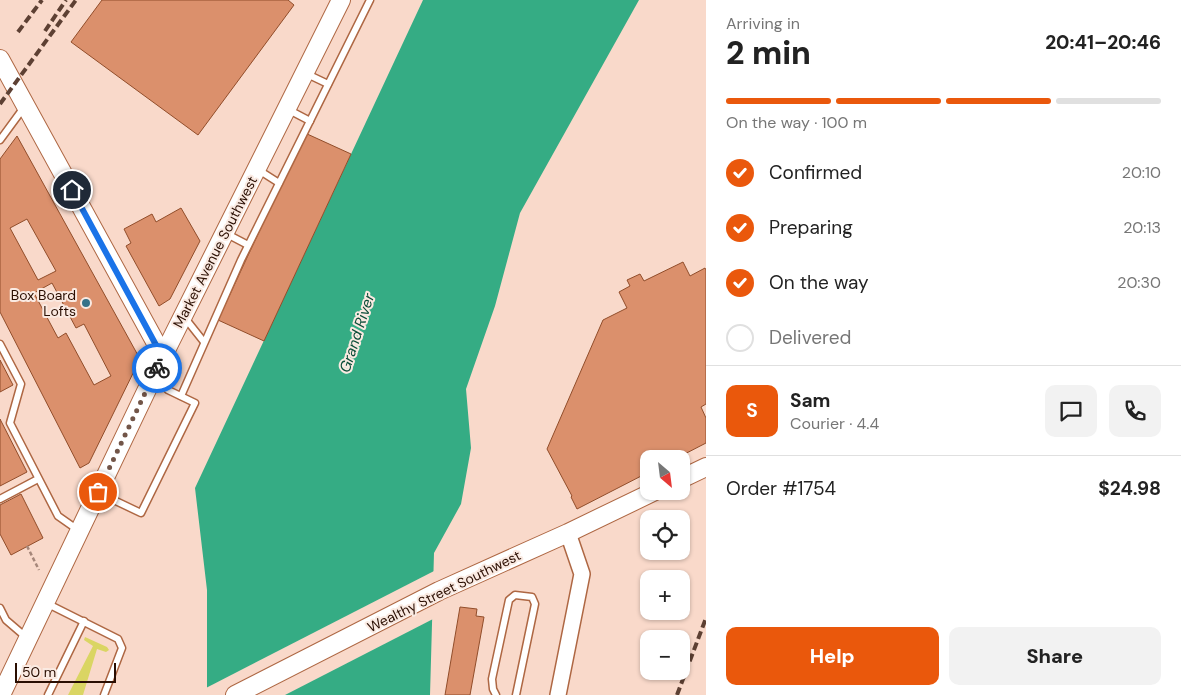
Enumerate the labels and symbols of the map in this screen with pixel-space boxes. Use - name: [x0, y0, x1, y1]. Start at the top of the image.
- pin: [51, 169, 93, 211]
- street label: Market Avenue Southwest: [169, 173, 261, 331]
- place label: Box Board Lofts: [11, 286, 76, 320]
- water label: Grand River: [335, 291, 379, 375]
- marker: Box Board Lofts: [80, 297, 92, 309]
- courier: [132, 343, 182, 393]
- north arrow: [640, 450, 690, 500]
- pin: [77, 471, 119, 513]
- street label: Wealthy Street Southwest: [364, 546, 524, 636]
- scale bar: [15, 660, 116, 683]

